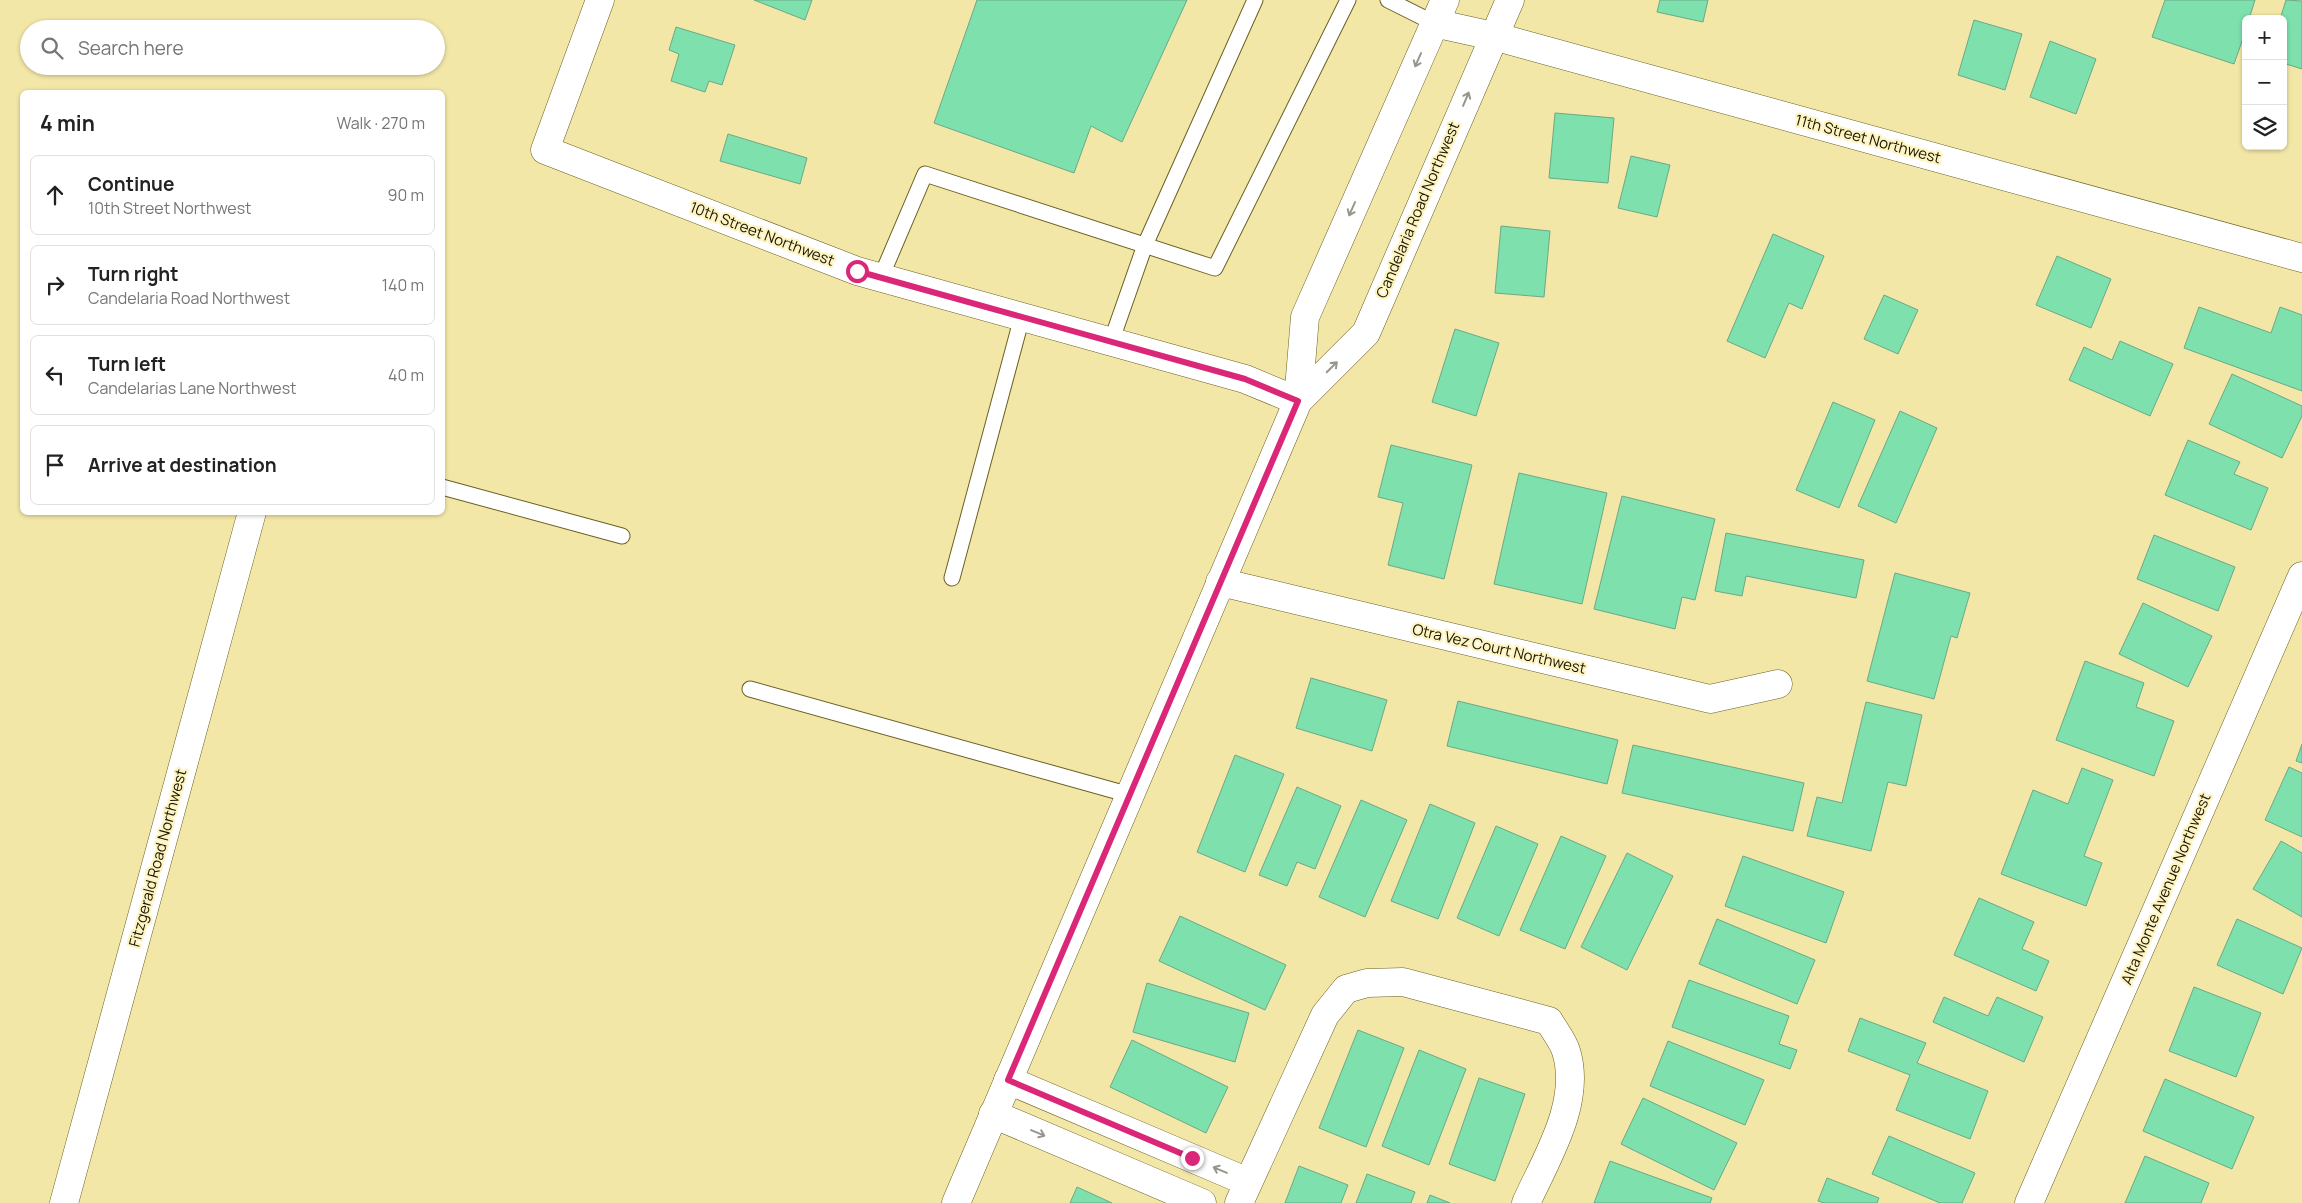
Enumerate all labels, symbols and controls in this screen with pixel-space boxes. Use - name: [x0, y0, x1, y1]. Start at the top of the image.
- map controls: [2242, 15, 2287, 150]
- button: +: [2242, 15, 2287, 60]
- search box: [20, 20, 445, 75]
- icon: search: [38, 34, 66, 62]
- text: Search here: [78, 35, 184, 61]
- one-way arrow: [1412, 52, 1422, 67]
- button: −: [2242, 60, 2287, 105]
- one-way arrow: [1462, 92, 1472, 107]
- button: layers: [2242, 105, 2287, 150]
- text: 4 min: [40, 109, 95, 137]
- street label: 11th Street Northwest: [1793, 109, 1943, 168]
- text: Walk · 270 m: [336, 112, 425, 134]
- street label: Candelaria Road Northwest: [1371, 118, 1464, 301]
- text: Continue: [88, 171, 174, 197]
- icon: ahead: [41, 181, 69, 209]
- text: 90 m: [388, 184, 424, 206]
- street label: 10th Street Northwest: [687, 196, 838, 271]
- text: 10th Street Northwest: [88, 197, 252, 219]
- one-way arrow: [1347, 201, 1357, 216]
- route start: [846, 260, 869, 283]
- text: Turn right: [88, 261, 178, 287]
- icon: right: [41, 271, 69, 299]
- text: 140 m: [382, 274, 424, 296]
- text: Candelaria Road Northwest: [88, 287, 290, 309]
- text: Turn left: [88, 351, 166, 377]
- icon: left: [41, 361, 69, 389]
- one-way arrow: [1326, 361, 1339, 373]
- text: 40 m: [388, 364, 424, 386]
- text: Candelarias Lane Northwest: [88, 377, 297, 399]
- icon: arrive: [41, 451, 69, 479]
- text: Arrive at destination: [88, 452, 277, 478]
- street label: Otra Vez Court Northwest: [1410, 618, 1588, 679]
- street label: Fitzgerald Road Northwest: [124, 767, 191, 949]
- street label: Alta Monte Avenue Northwest: [2116, 790, 2215, 988]
- one-way arrow: [1030, 1129, 1045, 1139]
- route end: [1181, 1147, 1204, 1170]
- one-way arrow: [1213, 1164, 1228, 1174]

